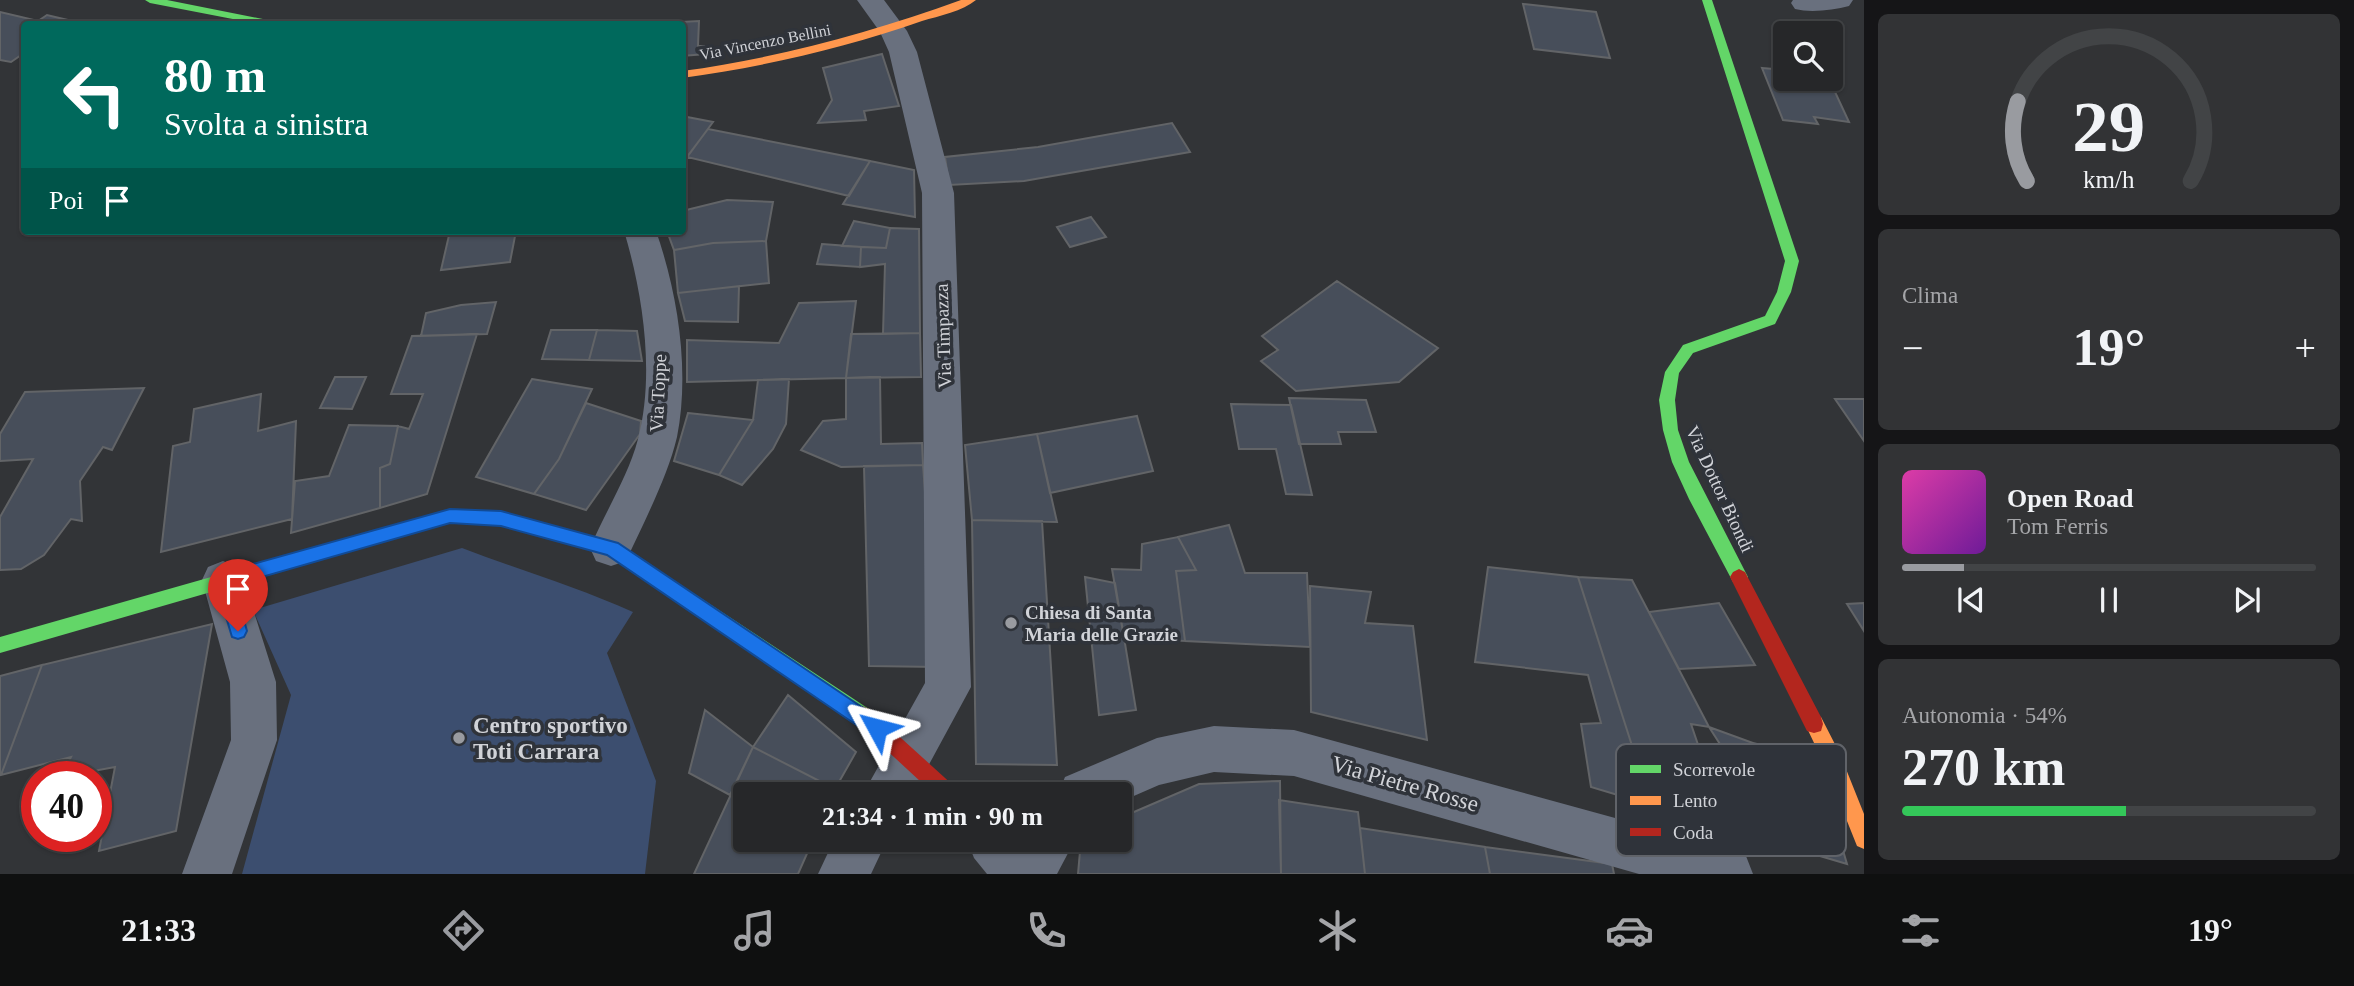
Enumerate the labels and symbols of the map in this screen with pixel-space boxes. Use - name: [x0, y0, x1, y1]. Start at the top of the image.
- street label: Via Vincenzo Bellini: [698, 21, 833, 63]
- street label: Via Timpazza: [931, 283, 955, 389]
- street label: Via Toppe: [645, 354, 671, 432]
- street label: Via Dottor Biondi: [1682, 422, 1758, 556]
- pin: [208, 559, 268, 631]
- place label: Chiesa di Santa Maria delle Grazie: [1025, 602, 1178, 645]
- marker: Chiesa di Santa Maria delle Grazie: [1003, 615, 1019, 631]
- position arrow: [840, 691, 914, 765]
- place label: Centro sportivo Toti Carrara: [473, 713, 628, 764]
- marker: Centro sportivo Toti Carrara: [451, 730, 467, 746]
- legend: [1616, 744, 1846, 856]
- street label: Via Pietre Rosse: [1329, 751, 1481, 817]
- text: Scorrevole: [1673, 759, 1755, 780]
- speed limit sign: 40: [21, 761, 112, 852]
- text: Lento: [1673, 790, 1717, 811]
- text: Coda: [1673, 822, 1714, 843]

